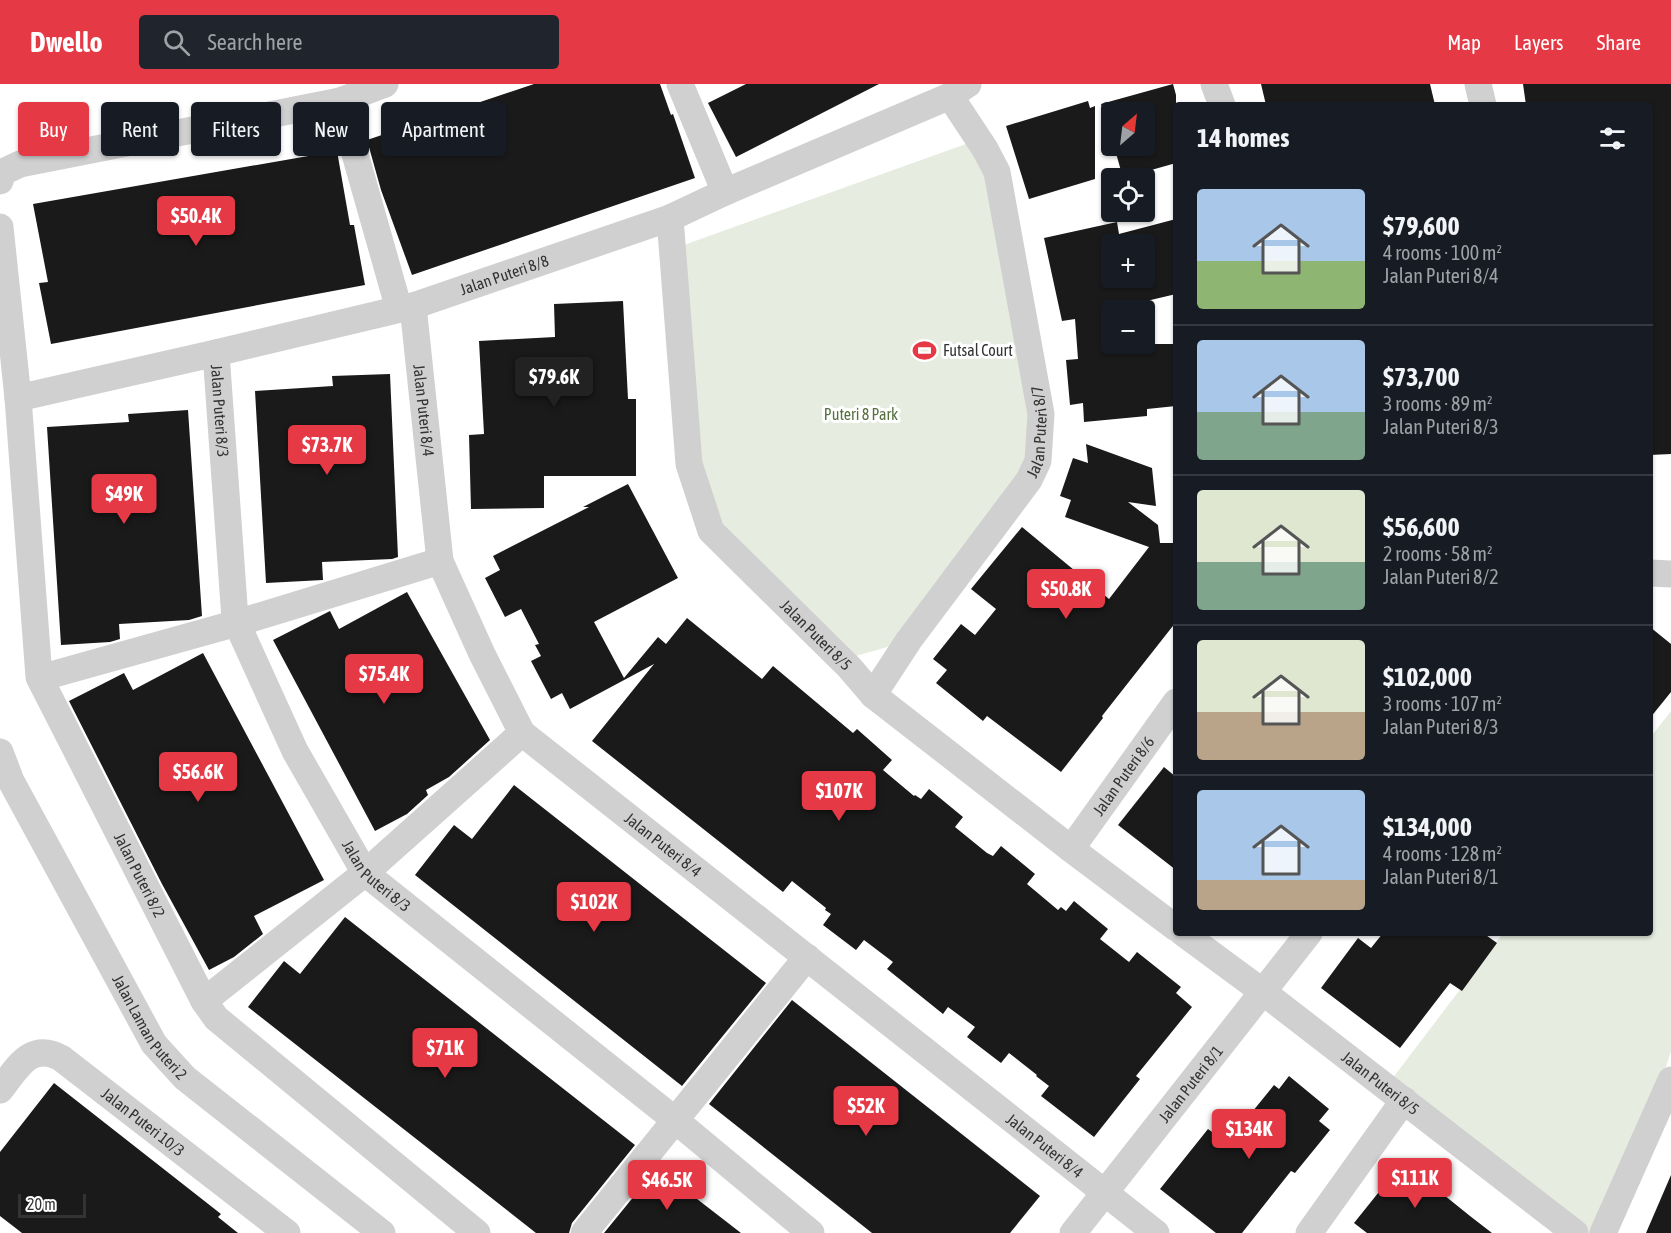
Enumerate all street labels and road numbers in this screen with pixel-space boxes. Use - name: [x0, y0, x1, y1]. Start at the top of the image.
- street label: Jalan Puteri 8/8: [457, 251, 551, 298]
- street label: Jalan Puteri 8/4: [410, 363, 438, 457]
- street label: Jalan Puteri 8/3: [208, 364, 232, 458]
- street label: Jalan Puteri 8/7: [1023, 384, 1050, 480]
- street label: Jalan Puteri 8/5: [777, 596, 856, 674]
- street label: Jalan Puteri 8/6: [1089, 733, 1158, 819]
- street label: Jalan Puteri 8/4: [621, 809, 705, 880]
- street label: Jalan Puteri 8/2: [111, 830, 169, 920]
- street label: Jalan Puteri 8/3: [339, 837, 414, 915]
- street label: Jalan Laman Puteri 2: [109, 972, 191, 1083]
- street label: Jalan Puteri 8/1: [1155, 1042, 1226, 1126]
- street label: Jalan Puteri 8/5: [1338, 1047, 1423, 1118]
- street label: Jalan Puteri 10/3: [98, 1084, 188, 1160]
- street label: Jalan Puteri 8/4: [1003, 1110, 1087, 1181]

